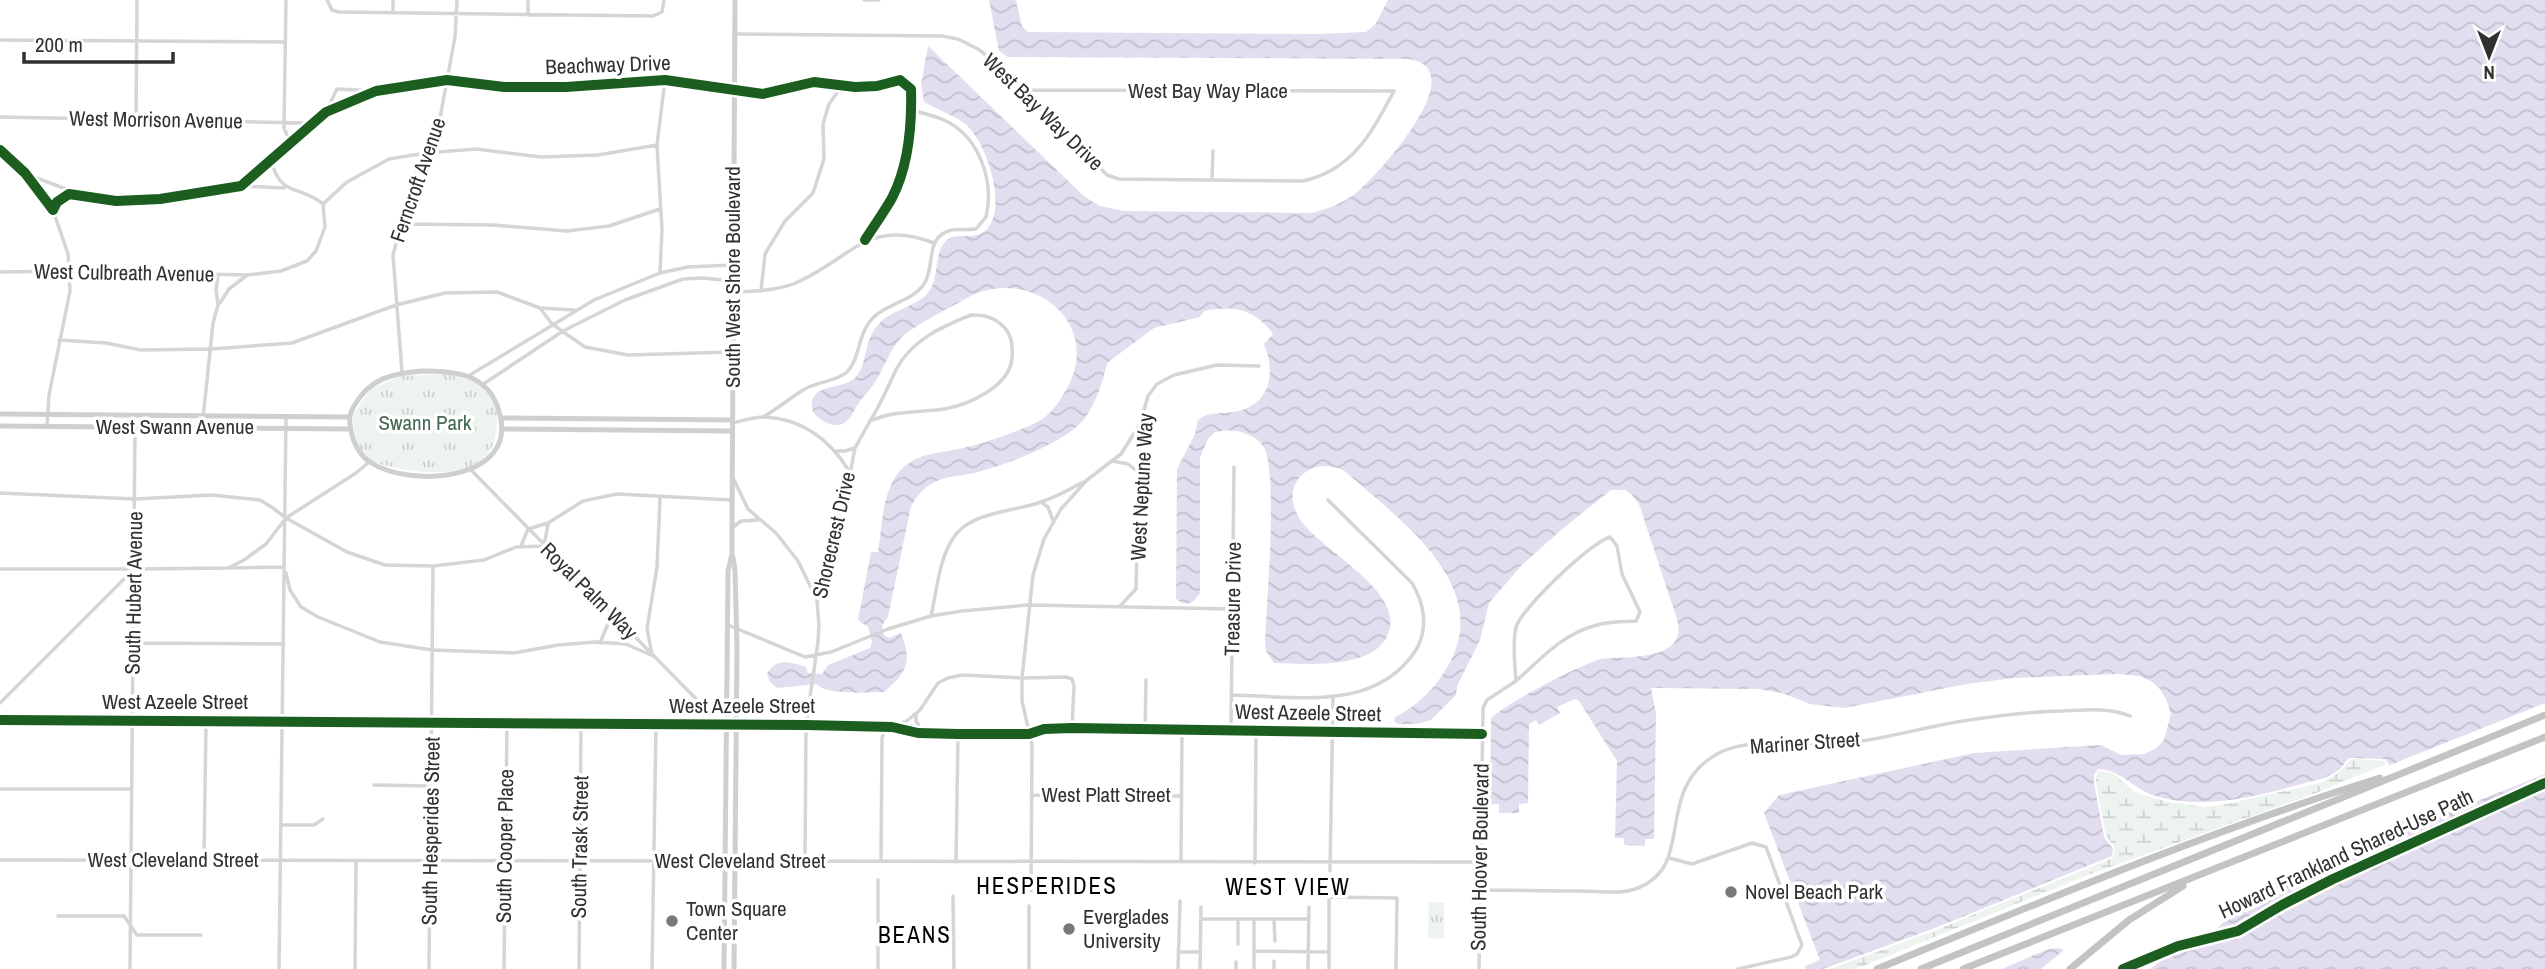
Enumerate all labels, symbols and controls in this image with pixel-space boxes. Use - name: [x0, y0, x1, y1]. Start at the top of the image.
- scale bar: [24, 21, 173, 65]
- north arrow: [2454, 21, 2524, 91]
- text: 200 m: [35, 30, 83, 59]
- street label: West Bay Way Drive: [976, 46, 1110, 177]
- street label: Beachway Drive: [545, 48, 671, 81]
- text: N: [2483, 60, 2495, 86]
- street label: West Bay Way Place: [1128, 76, 1288, 105]
- street label: West Morrison Avenue: [69, 103, 243, 136]
- street label: Ferncroft Avenue: [383, 114, 452, 246]
- street label: South West Shore Boulevard: [718, 166, 747, 388]
- street label: West Culbreath Avenue: [34, 256, 214, 289]
- park label: Swann Park: [379, 408, 472, 437]
- street label: West Swann Avenue: [96, 412, 254, 441]
- street label: West Neptune Way: [1123, 412, 1160, 561]
- street label: Shorecrest Drive: [805, 469, 862, 601]
- street label: South Hubert Avenue: [118, 511, 149, 675]
- street label: Royal Palm Way: [534, 536, 645, 646]
- street label: Treasure Drive: [1217, 542, 1248, 656]
- street label: West Azeele Street: [102, 687, 248, 716]
- street label: West Azeele Street: [669, 691, 815, 720]
- street label: West Azeele Street: [1235, 697, 1382, 728]
- street label: Mariner Street: [1749, 724, 1861, 761]
- street label: South Hesperides Street: [414, 736, 447, 926]
- street label: South Hoover Boulevard: [1463, 763, 1496, 951]
- street label: South Cooper Place: [489, 769, 520, 923]
- street label: South Trask Street: [564, 775, 595, 919]
- street label: West Platt Street: [1042, 780, 1171, 809]
- street label: Howard Frankland Shared-Use Path: [2214, 782, 2478, 925]
- street label: West Cleveland Street: [87, 845, 259, 874]
- street label: West Cleveland Street: [654, 846, 826, 875]
- district label: HESPERIDES: [976, 870, 1118, 901]
- district label: WEST VIEW: [1225, 871, 1351, 902]
- place label: Novel Beach Park: [1745, 877, 1883, 906]
- marker: Novel Beach Park: [1723, 884, 1739, 900]
- place label: Town Square Center: [686, 894, 787, 947]
- place label: Everglades University: [1083, 902, 1169, 955]
- marker: Town Square Center: [664, 913, 680, 929]
- district label: BEANS: [878, 919, 952, 950]
- marker: Everglades University: [1061, 921, 1077, 937]

